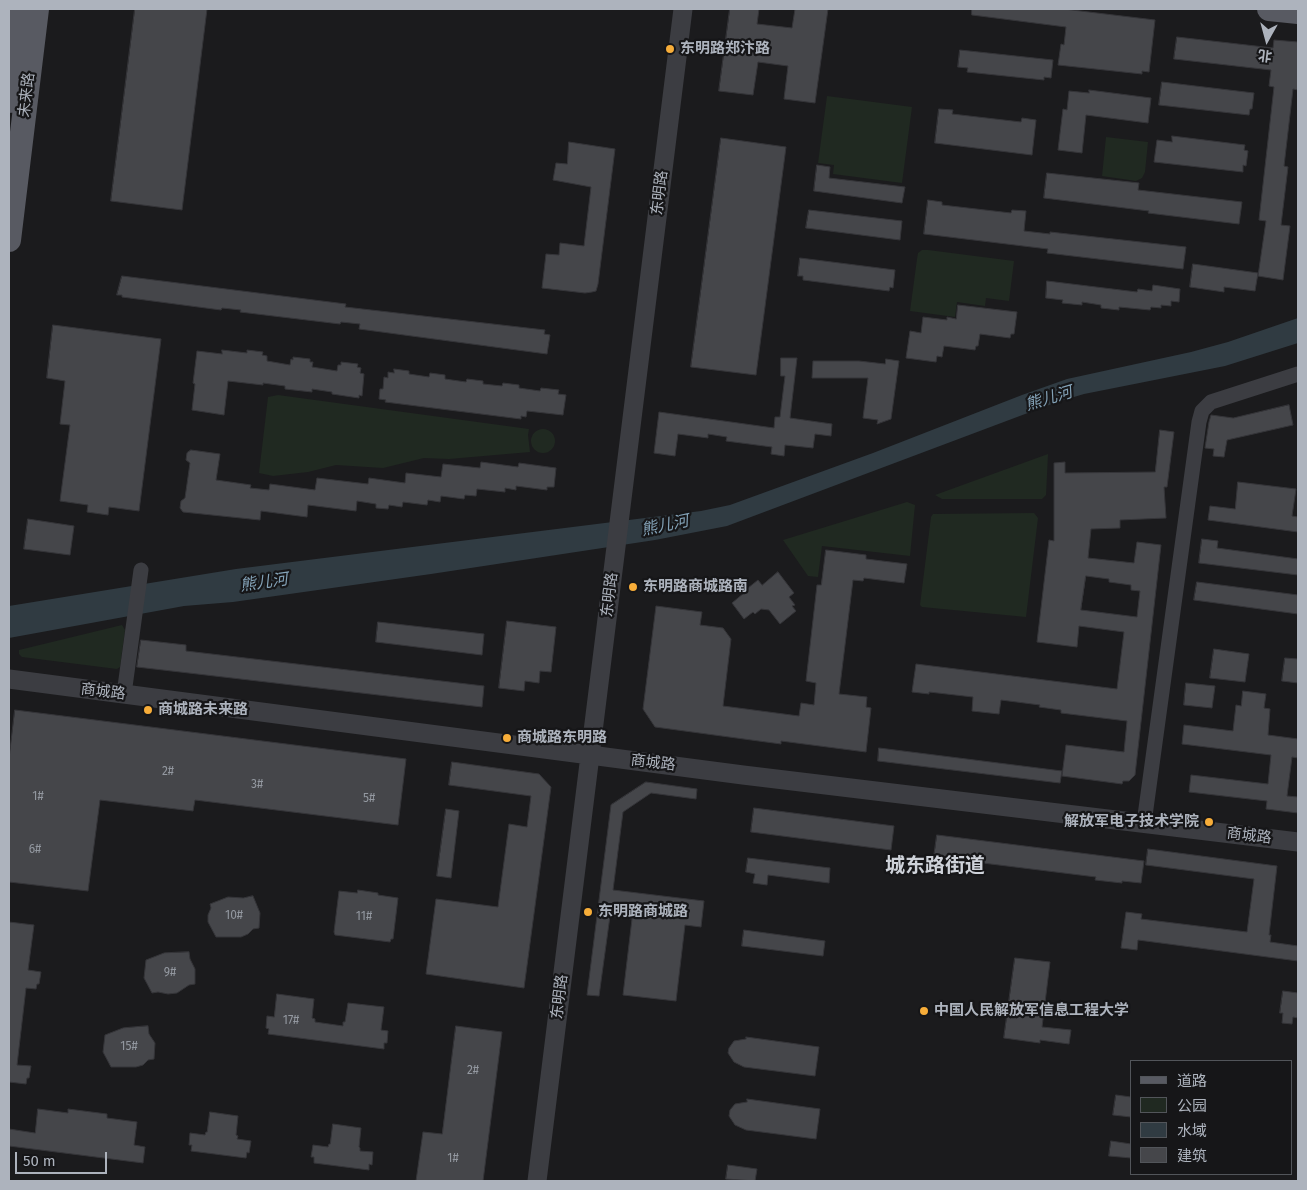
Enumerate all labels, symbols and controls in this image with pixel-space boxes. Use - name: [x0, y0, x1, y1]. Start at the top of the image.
- north arrow: [1242, 15, 1292, 65]
- place label: 东明路郑汴路: [680, 40, 770, 58]
- marker: 东明路郑汴路: [664, 43, 676, 55]
- text: 北: [1257, 46, 1273, 65]
- street label: 未来路: [15, 72, 39, 118]
- street label: 东明路: [648, 170, 672, 216]
- water label: 熊儿河: [1023, 383, 1075, 415]
- water label: 熊儿河: [640, 512, 690, 540]
- water label: 熊儿河: [239, 570, 289, 596]
- street label: 东明路: [598, 572, 622, 618]
- place label: 东明路商城路南: [643, 578, 748, 596]
- marker: 东明路商城路南: [627, 581, 639, 593]
- street label: 商城路: [80, 680, 126, 704]
- place label: 商城路未来路: [158, 701, 248, 719]
- marker: 商城路未来路: [142, 704, 154, 716]
- place label: 商城路东明路: [517, 729, 607, 747]
- marker: 商城路东明路: [501, 732, 513, 744]
- street label: 商城路: [630, 751, 676, 775]
- house number: 2#: [162, 765, 174, 779]
- house number: 3#: [251, 778, 263, 792]
- house number: 1#: [32, 790, 44, 804]
- house number: 5#: [363, 792, 375, 806]
- place label: 解放军电子技术学院: [1064, 813, 1199, 831]
- marker: 解放军电子技术学院: [1203, 816, 1215, 828]
- street label: 商城路: [1226, 824, 1272, 848]
- house number: 6#: [29, 843, 41, 857]
- district label: 城东路街道: [885, 854, 985, 878]
- place label: 东明路商城路: [598, 903, 688, 921]
- marker: 东明路商城路: [582, 906, 594, 918]
- house number: 10#: [225, 909, 243, 923]
- house number: 11#: [356, 910, 372, 924]
- house number: 9#: [164, 966, 176, 980]
- street label: 东明路: [548, 974, 572, 1020]
- place label: 中国人民解放军信息工程大学: [934, 1002, 1129, 1020]
- marker: 中国人民解放军信息工程大学: [918, 1005, 930, 1017]
- house number: 17#: [283, 1014, 299, 1028]
- house number: 15#: [120, 1040, 138, 1054]
- legend: [1130, 1060, 1292, 1175]
- house number: 2#: [467, 1064, 479, 1078]
- text: 道路: [1177, 1072, 1207, 1090]
- text: 公园: [1177, 1097, 1207, 1115]
- text: 水域: [1177, 1122, 1207, 1140]
- scale bar: [18, 1142, 110, 1174]
- text: 建筑: [1177, 1147, 1207, 1165]
- text: 50 m: [23, 1152, 56, 1170]
- house number: 1#: [447, 1152, 459, 1166]

